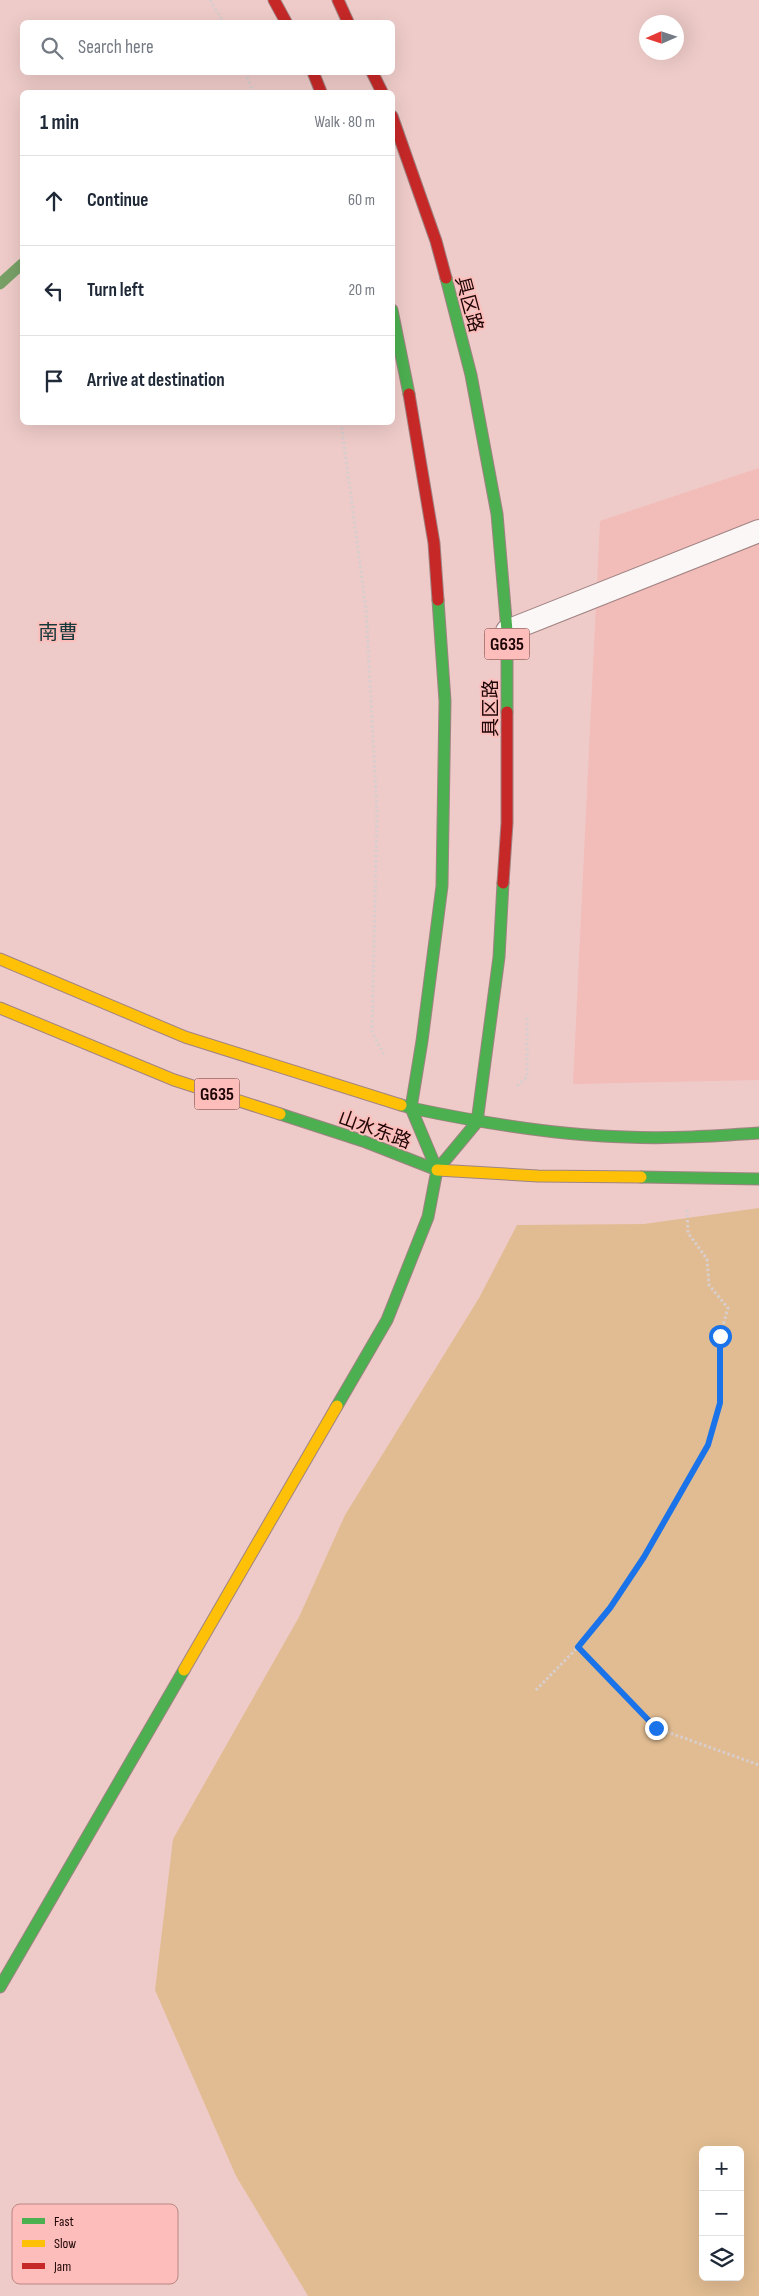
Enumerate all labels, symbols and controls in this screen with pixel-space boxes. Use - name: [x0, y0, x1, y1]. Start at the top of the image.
- north arrow: [639, 15, 684, 60]
- search box: [20, 20, 395, 75]
- icon: search: [38, 34, 66, 62]
- text: Search here: [78, 36, 154, 59]
- text: 1 min: [40, 110, 79, 135]
- text: Walk · 80 m: [315, 113, 375, 132]
- icon: ahead: [40, 187, 68, 215]
- text: Continue: [87, 189, 148, 212]
- text: 60 m: [348, 191, 375, 210]
- street label: 具区路: [450, 274, 487, 335]
- icon: left: [40, 277, 68, 305]
- text: Turn left: [87, 279, 144, 302]
- text: 20 m: [348, 281, 375, 300]
- icon: arrive: [40, 367, 68, 395]
- text: Arrive at destination: [87, 369, 225, 392]
- district label: 南曹: [38, 621, 78, 645]
- road number: G635: [484, 629, 530, 660]
- street label: 具区路: [480, 679, 503, 737]
- road number: G635: [194, 1078, 240, 1110]
- street label: 山水东路: [335, 1107, 414, 1154]
- route start: [709, 1325, 732, 1348]
- route end: [645, 1717, 668, 1740]
- map controls: [699, 2146, 744, 2281]
- button: +: [699, 2146, 744, 2191]
- button: −: [699, 2191, 744, 2236]
- legend: [12, 2204, 178, 2284]
- text: Fast: [54, 2213, 74, 2230]
- text: Slow: [54, 2235, 76, 2252]
- button: layers: [699, 2236, 744, 2281]
- text: Jam: [53, 2258, 71, 2275]

